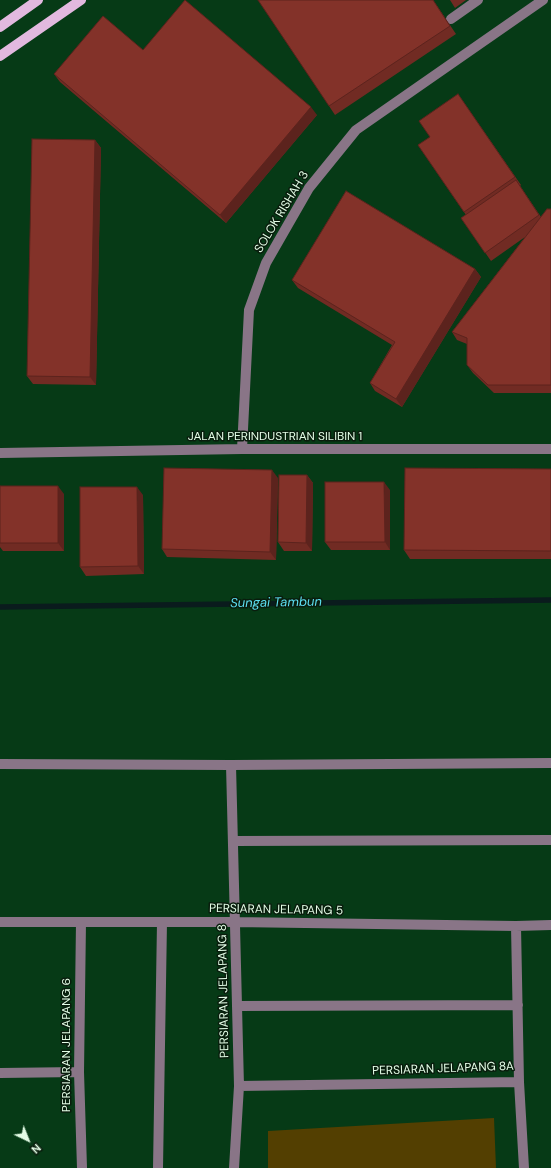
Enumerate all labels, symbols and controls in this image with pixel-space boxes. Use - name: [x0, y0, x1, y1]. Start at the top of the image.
- street label: SOLOK RISHAH 3: [252, 169, 312, 255]
- street label: JALAN PERINDUSTRIAN SILIBIN 1: [188, 430, 362, 444]
- water label: Sungai Tambun: [230, 594, 322, 612]
- street label: PERSIARAN JELAPANG 5: [209, 902, 343, 918]
- street label: PERSIARAN JELAPANG 8: [216, 924, 232, 1058]
- street label: PERSIARAN JELAPANG 6: [60, 978, 74, 1112]
- street label: PERSIARAN JELAPANG 8A: [372, 1059, 514, 1079]
- north arrow: [8, 1120, 48, 1160]
- text: N: [28, 1141, 44, 1157]

